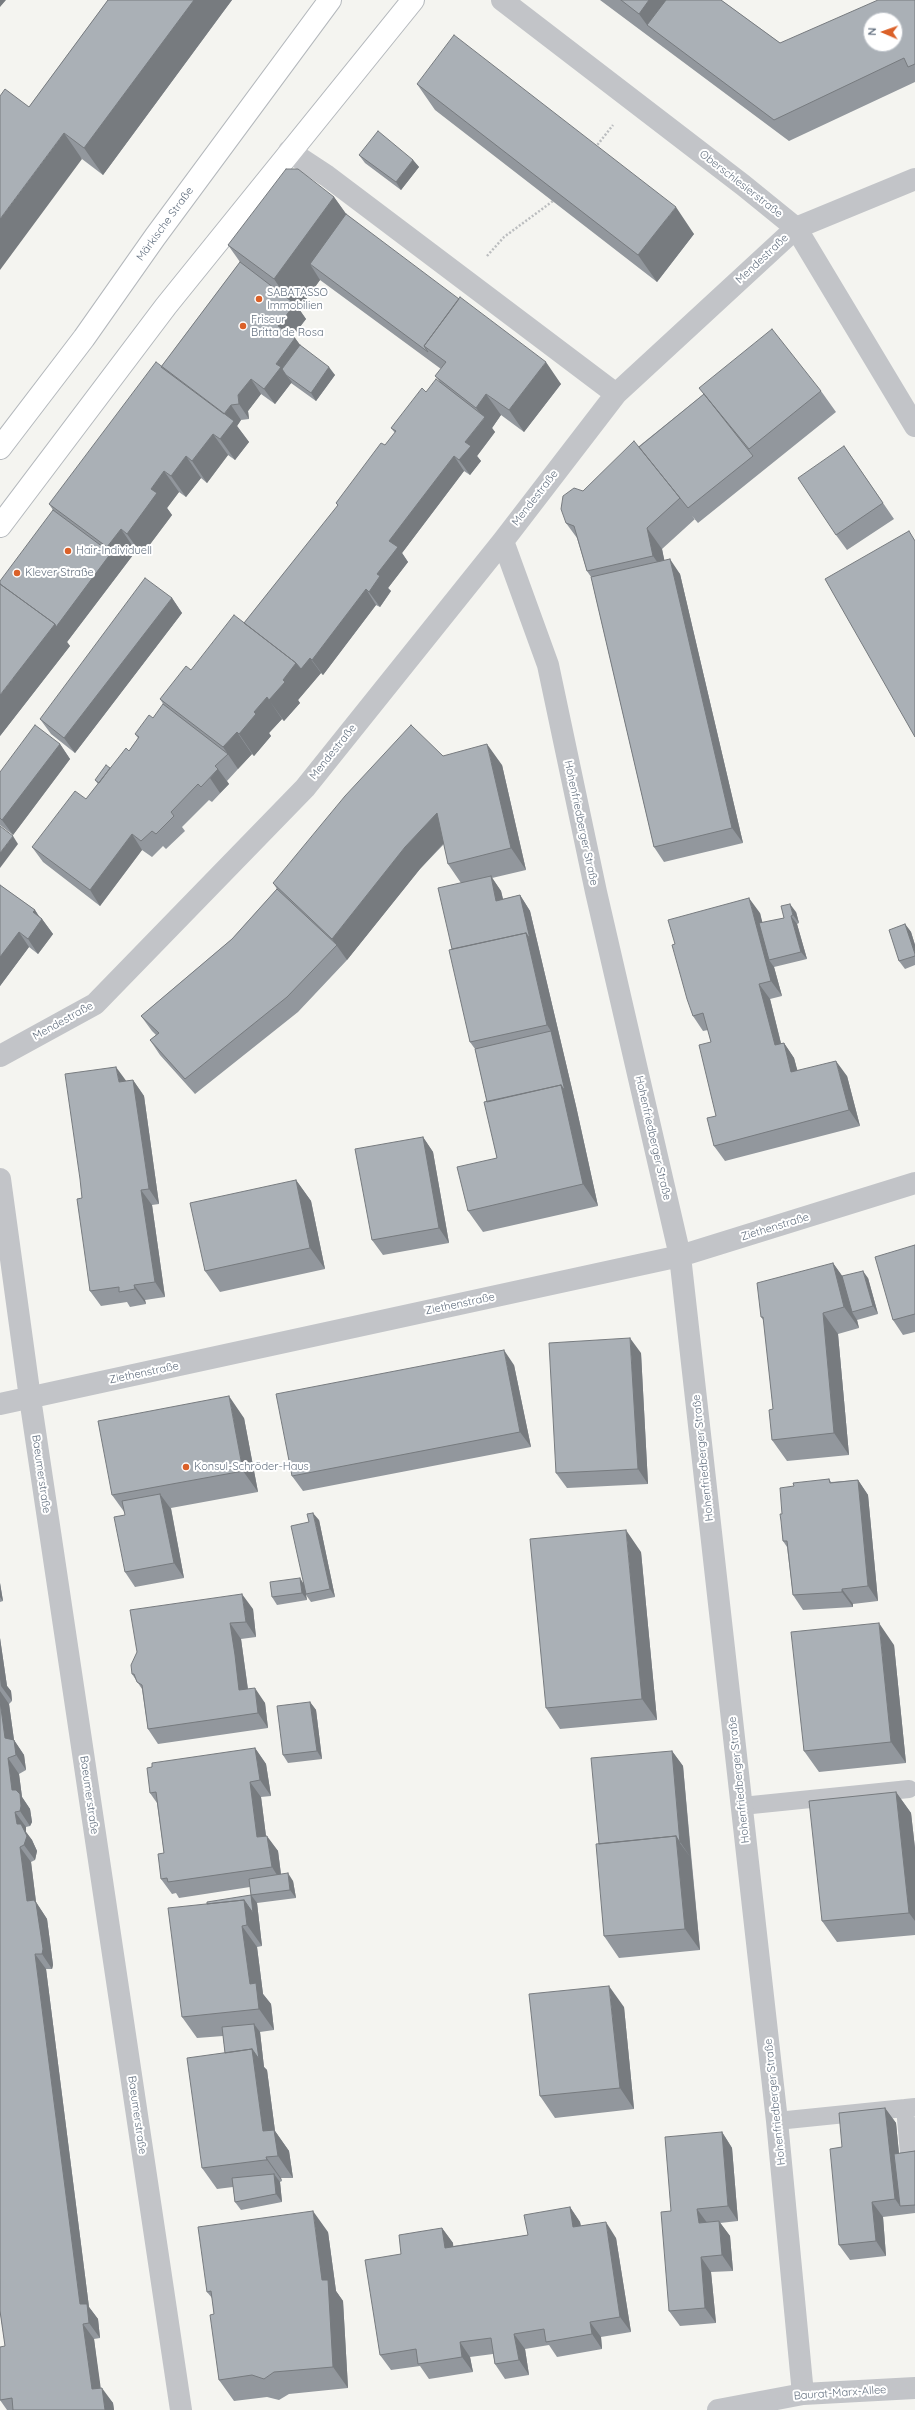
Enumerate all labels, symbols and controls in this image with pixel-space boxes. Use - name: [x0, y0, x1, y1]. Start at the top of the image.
- north arrow: [863, 12, 903, 52]
- text: N: [865, 27, 879, 36]
- street label: Oberschlesierstraße: [697, 147, 785, 221]
- street label: Märkische Straße: [134, 184, 196, 264]
- street label: Mendestraße: [733, 231, 791, 287]
- place label: SABATASSO Immobilien: [267, 286, 328, 312]
- marker: SABATASSO Immobilien: [254, 294, 264, 304]
- place label: Friseur Britta de Rosa: [251, 313, 324, 339]
- marker: Friseur Britta de Rosa: [238, 321, 248, 331]
- street label: Mendestraße: [509, 468, 561, 528]
- place label: Hair-Individuell: [76, 544, 152, 558]
- marker: Hair-Individuell: [63, 546, 73, 556]
- place label: Klever Straße: [25, 566, 94, 580]
- marker: Klever Straße: [12, 568, 22, 578]
- street label: Mendestraße: [307, 722, 359, 782]
- street label: Hohenfriedberger Straße: [561, 759, 601, 887]
- street label: Mendestraße: [30, 999, 96, 1043]
- street label: Hohenfriedberger Straße: [632, 1074, 674, 1202]
- street label: Ziethenstraße: [739, 1210, 811, 1244]
- street label: Ziethenstraße: [424, 1290, 496, 1318]
- street label: Ziethenstraße: [108, 1359, 180, 1387]
- street label: Hohenfriedberger Straße: [690, 1394, 716, 1522]
- street label: Baeumerstraße: [29, 1434, 53, 1514]
- place label: Konsul-Schröder-Haus: [194, 1460, 309, 1474]
- marker: Konsul-Schröder-Haus: [181, 1462, 191, 1472]
- street label: Hohenfriedberger Straße: [726, 1716, 752, 1844]
- street label: Baeumerstraße: [77, 1755, 101, 1835]
- street label: Hohenfriedberger Straße: [762, 2038, 788, 2166]
- street label: Baeumerstraße: [125, 2075, 149, 2155]
- street label: Baurat-Marx-Allee: [793, 2383, 887, 2403]

